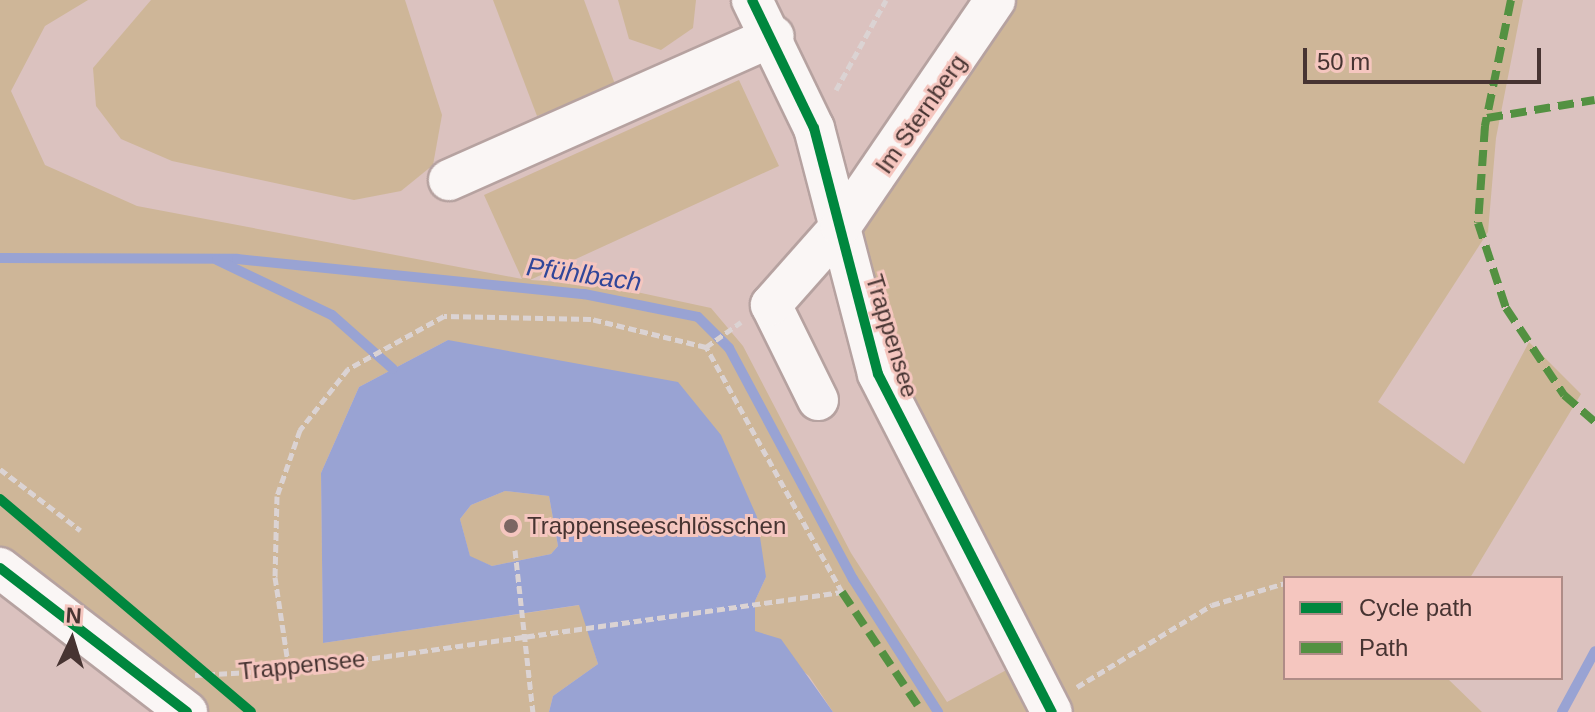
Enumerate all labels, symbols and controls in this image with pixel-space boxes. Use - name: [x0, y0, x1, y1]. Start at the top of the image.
- scale bar: [1307, 32, 1545, 82]
- text: 50 m: [1317, 48, 1370, 75]
- street label: Im Sternberg: [869, 49, 973, 179]
- water label: Pfühlbach: [525, 252, 643, 298]
- street label: Trappensee: [860, 271, 924, 401]
- place label: Trappenseeschlösschen: [527, 512, 786, 540]
- marker: Trappenseeschlösschen: [502, 517, 520, 535]
- legend: [1283, 576, 1563, 680]
- text: Cycle path: [1359, 594, 1472, 621]
- north arrow: [32, 600, 112, 680]
- text: N: [65, 603, 82, 629]
- text: Path: [1359, 634, 1408, 661]
- street label: Trappensee: [237, 644, 367, 686]

